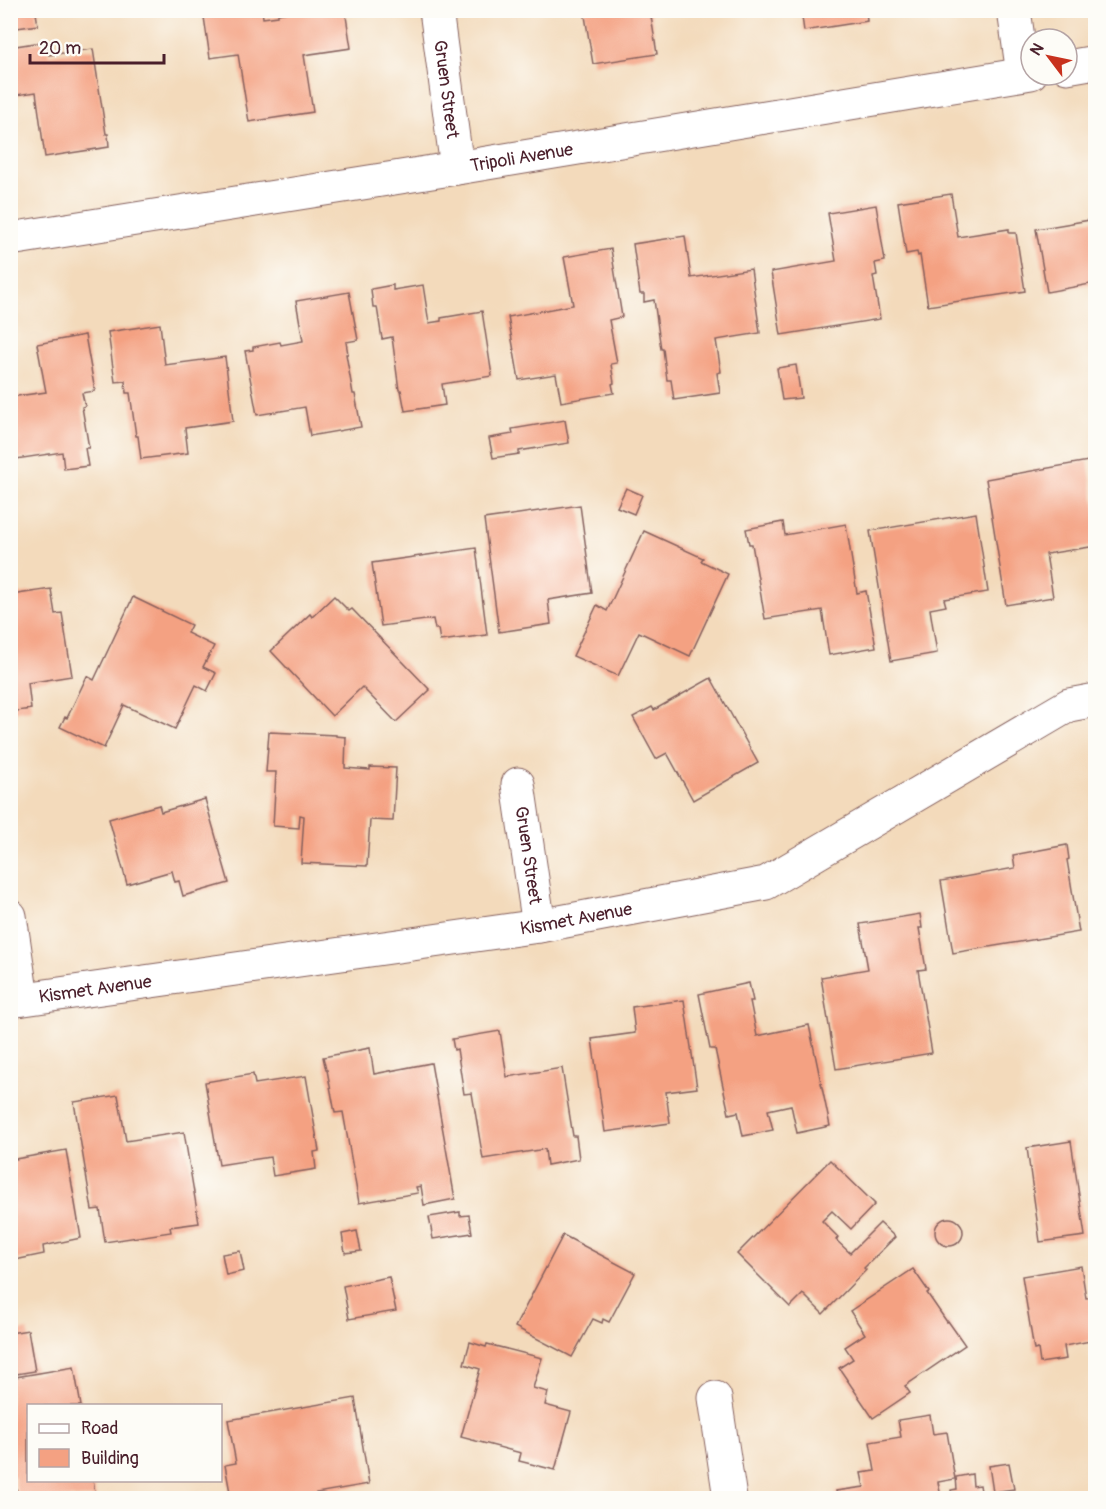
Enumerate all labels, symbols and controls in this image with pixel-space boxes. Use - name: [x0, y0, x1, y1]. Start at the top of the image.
- scale bar: [30, 27, 164, 65]
- north arrow: [1019, 27, 1079, 87]
- text: 20 m: [39, 37, 81, 60]
- street label: Gruen Street: [428, 39, 464, 141]
- text: N: [1026, 40, 1049, 59]
- street label: Tripoli Avenue: [468, 138, 575, 178]
- street label: Gruen Street: [509, 805, 547, 907]
- street label: Kismet Avenue: [519, 898, 634, 941]
- street label: Kismet Avenue: [37, 970, 153, 1009]
- legend: [27, 1404, 222, 1482]
- text: Road: [81, 1417, 118, 1440]
- text: Building: [81, 1447, 139, 1470]

